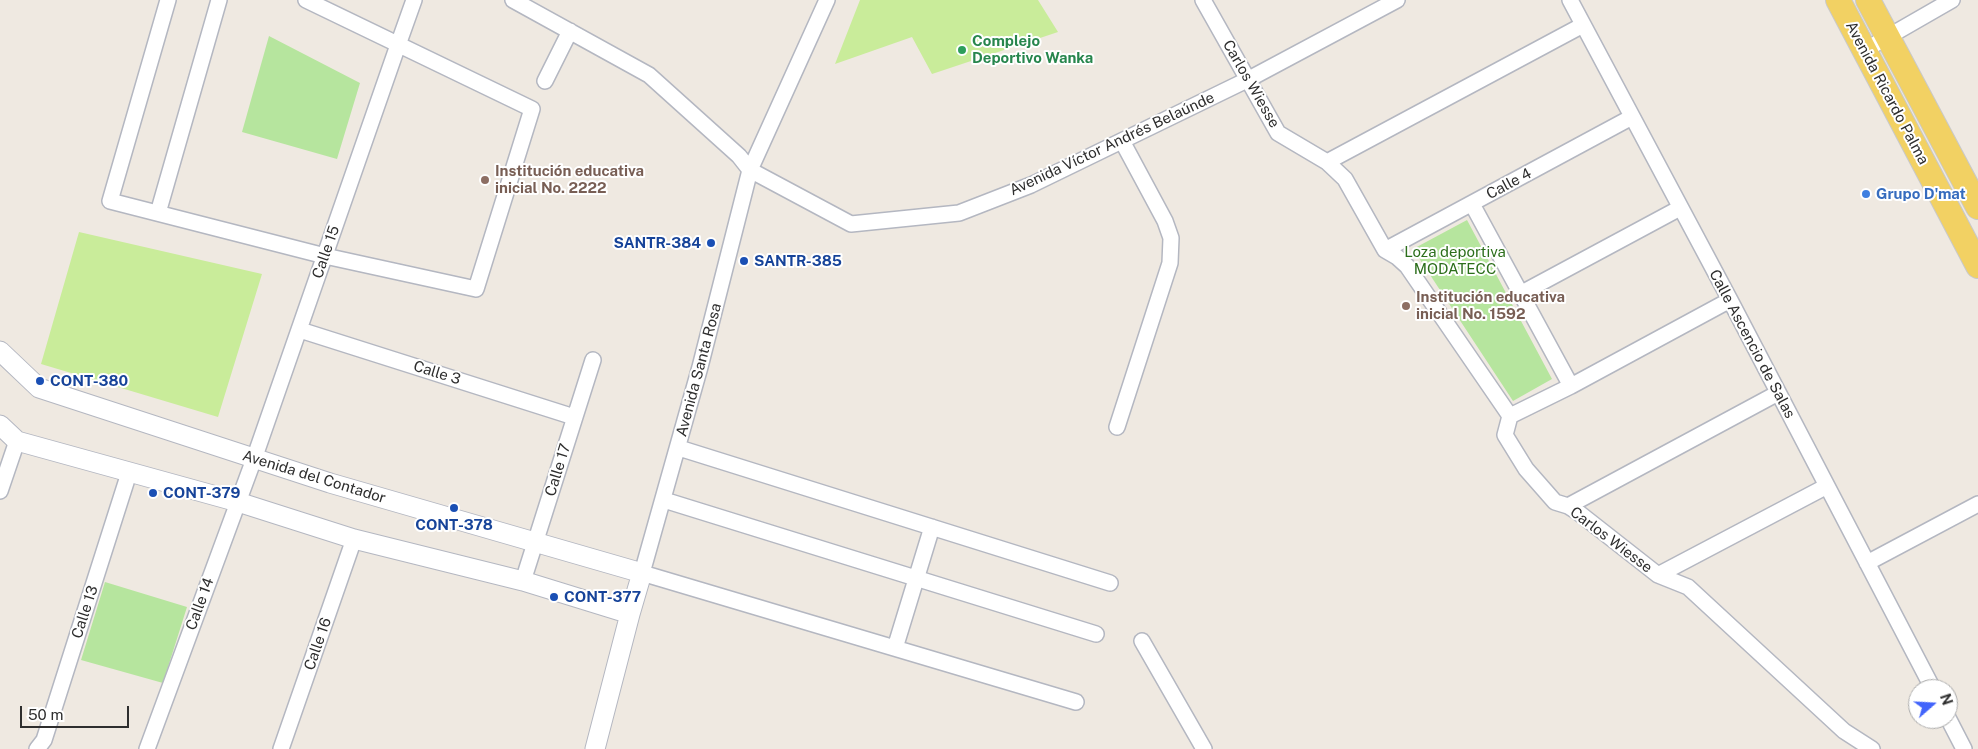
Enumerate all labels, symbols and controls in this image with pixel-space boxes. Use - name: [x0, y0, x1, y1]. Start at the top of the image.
- street label: Avenida Ricardo Palma: [1842, 18, 1932, 168]
- place label: Complejo Deportivo Wanka: [972, 32, 1093, 67]
- street label: Carlos Wiesse: [1219, 37, 1283, 131]
- marker: Complejo Deportivo Wanka: [956, 44, 968, 56]
- street label: Avenida Víctor Andrés Belaúnde: [1007, 89, 1217, 199]
- place label: Institución educativa inicial No. 2222: [495, 162, 644, 197]
- street label: Calle 4: [1483, 165, 1535, 203]
- marker: Institución educativa inicial No. 2222: [479, 174, 491, 186]
- place label: Grupo D'mat: [1876, 185, 1966, 203]
- marker: Grupo D'mat: [1860, 188, 1872, 200]
- street label: Calle 15: [309, 223, 343, 281]
- place label: SANTR-384: [613, 234, 701, 252]
- marker: SANTR-384: [705, 237, 717, 249]
- park label: Loza deportiva MODATECC: [1404, 243, 1506, 278]
- place label: SANTR-385: [754, 252, 842, 270]
- marker: SANTR-385: [738, 255, 750, 267]
- street label: Calle Ascencio de Salas: [1705, 266, 1799, 422]
- place label: Institución educativa inicial No. 1592: [1416, 288, 1565, 323]
- marker: Institución educativa inicial No. 1592: [1400, 300, 1412, 312]
- street label: Avenida Santa Rosa: [673, 301, 725, 439]
- street label: Calle 3: [411, 357, 463, 389]
- place label: CONT-380: [50, 372, 128, 390]
- marker: CONT-380: [34, 375, 46, 387]
- street label: Calle 17: [541, 441, 575, 499]
- street label: Avenida del Contador: [240, 447, 388, 507]
- place label: CONT-379: [163, 484, 240, 502]
- marker: CONT-379: [147, 487, 159, 499]
- marker: CONT-378: [448, 502, 460, 514]
- street label: Carlos Wiesse: [1566, 503, 1656, 577]
- place label: CONT-378: [415, 516, 493, 534]
- street label: Calle 14: [182, 575, 218, 633]
- street label: Calle 13: [68, 583, 102, 641]
- place label: CONT-377: [564, 588, 641, 606]
- marker: CONT-377: [548, 591, 560, 603]
- street label: Calle 16: [301, 615, 335, 673]
- north arrow: [1908, 679, 1958, 729]
- text: N: [1937, 692, 1956, 707]
- scale bar: [22, 696, 131, 728]
- text: 50 m: [28, 706, 63, 723]

